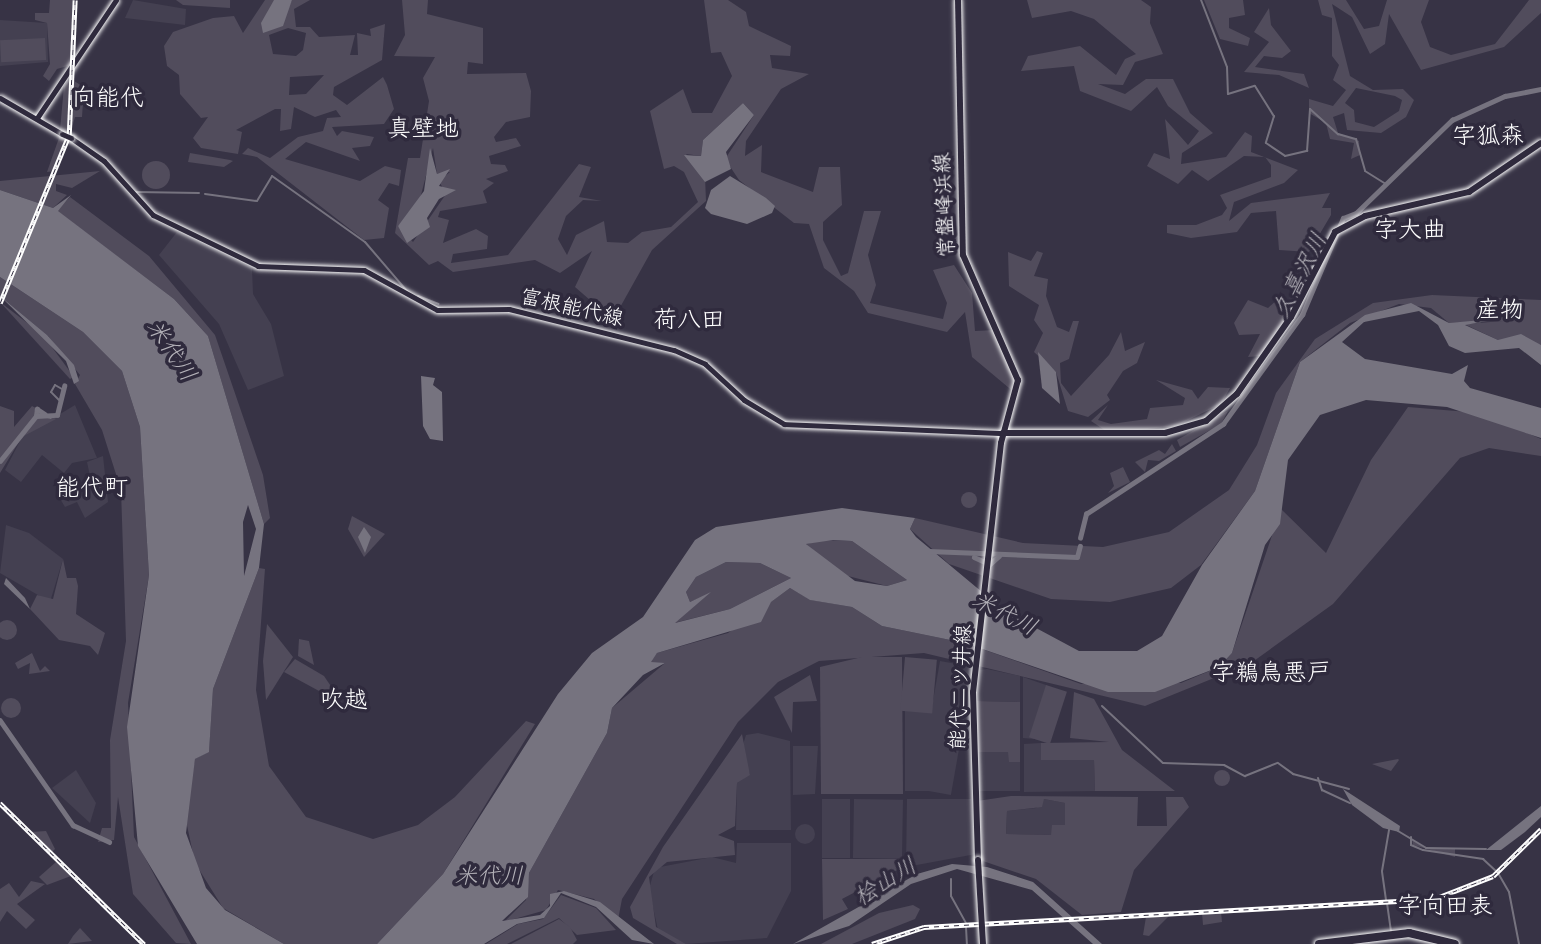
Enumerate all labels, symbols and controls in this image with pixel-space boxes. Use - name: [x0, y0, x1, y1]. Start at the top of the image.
- district label: 向能代: [72, 83, 144, 111]
- district label: 真壁地: [387, 114, 459, 142]
- district label: 字狐森: [1452, 121, 1524, 149]
- street label: 常盤峰浜線: [929, 152, 959, 258]
- district label: 字大曲: [1374, 215, 1446, 243]
- water label: 久喜沢川: [1266, 228, 1332, 322]
- street label: 富根能代線: [518, 283, 626, 331]
- district label: 産物: [1476, 295, 1524, 323]
- district label: 荷八田: [653, 305, 725, 333]
- water label: 米代川: [141, 314, 203, 386]
- district label: 能代町: [56, 473, 128, 501]
- water label: 米代川: [968, 585, 1042, 641]
- street label: 能代二ツ井線: [944, 623, 976, 751]
- district label: 字鵜鳥悪戸: [1211, 658, 1331, 686]
- district label: 吹越: [320, 685, 368, 713]
- water label: 桧山川: [848, 851, 922, 911]
- water label: 米代川: [455, 861, 523, 889]
- district label: 字向田表: [1397, 891, 1493, 919]

